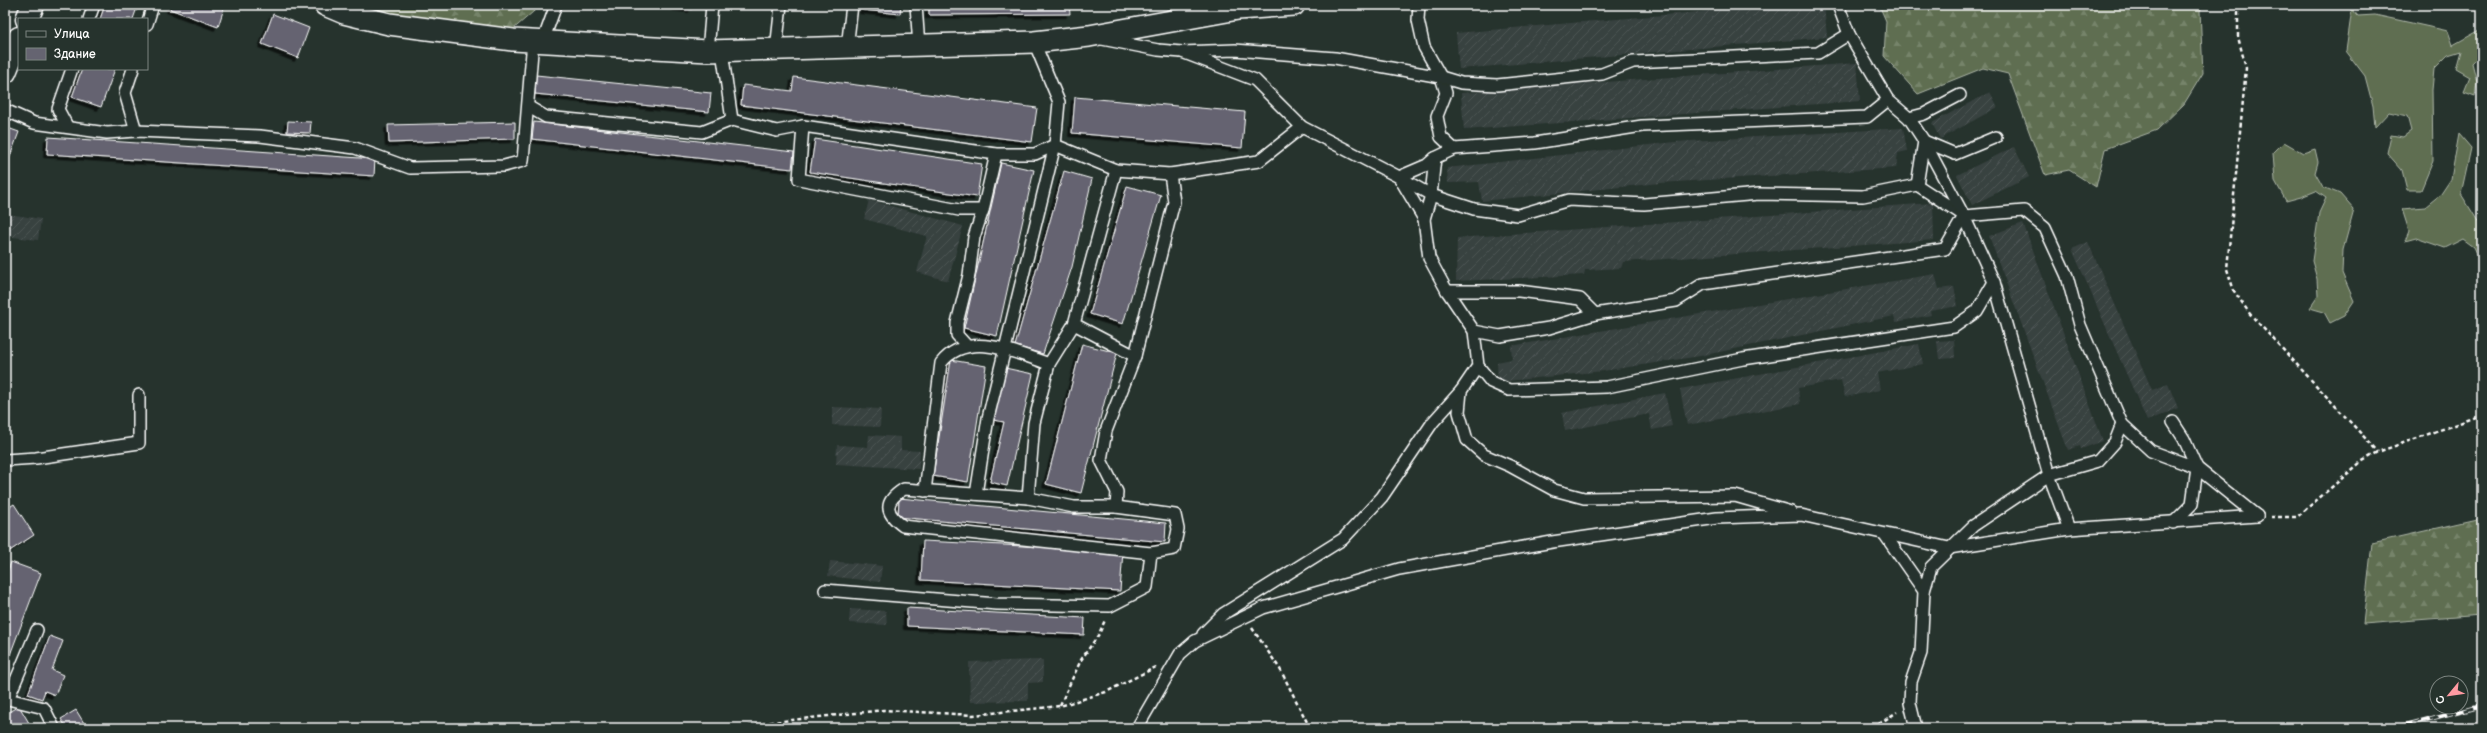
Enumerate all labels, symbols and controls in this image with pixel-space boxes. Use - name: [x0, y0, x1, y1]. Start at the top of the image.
- legend: [18, 18, 148, 70]
- text: Улица: [54, 27, 90, 42]
- text: Здание: [54, 47, 96, 62]
- north arrow: [2429, 675, 2469, 715]
- text: С: [2433, 693, 2448, 706]

